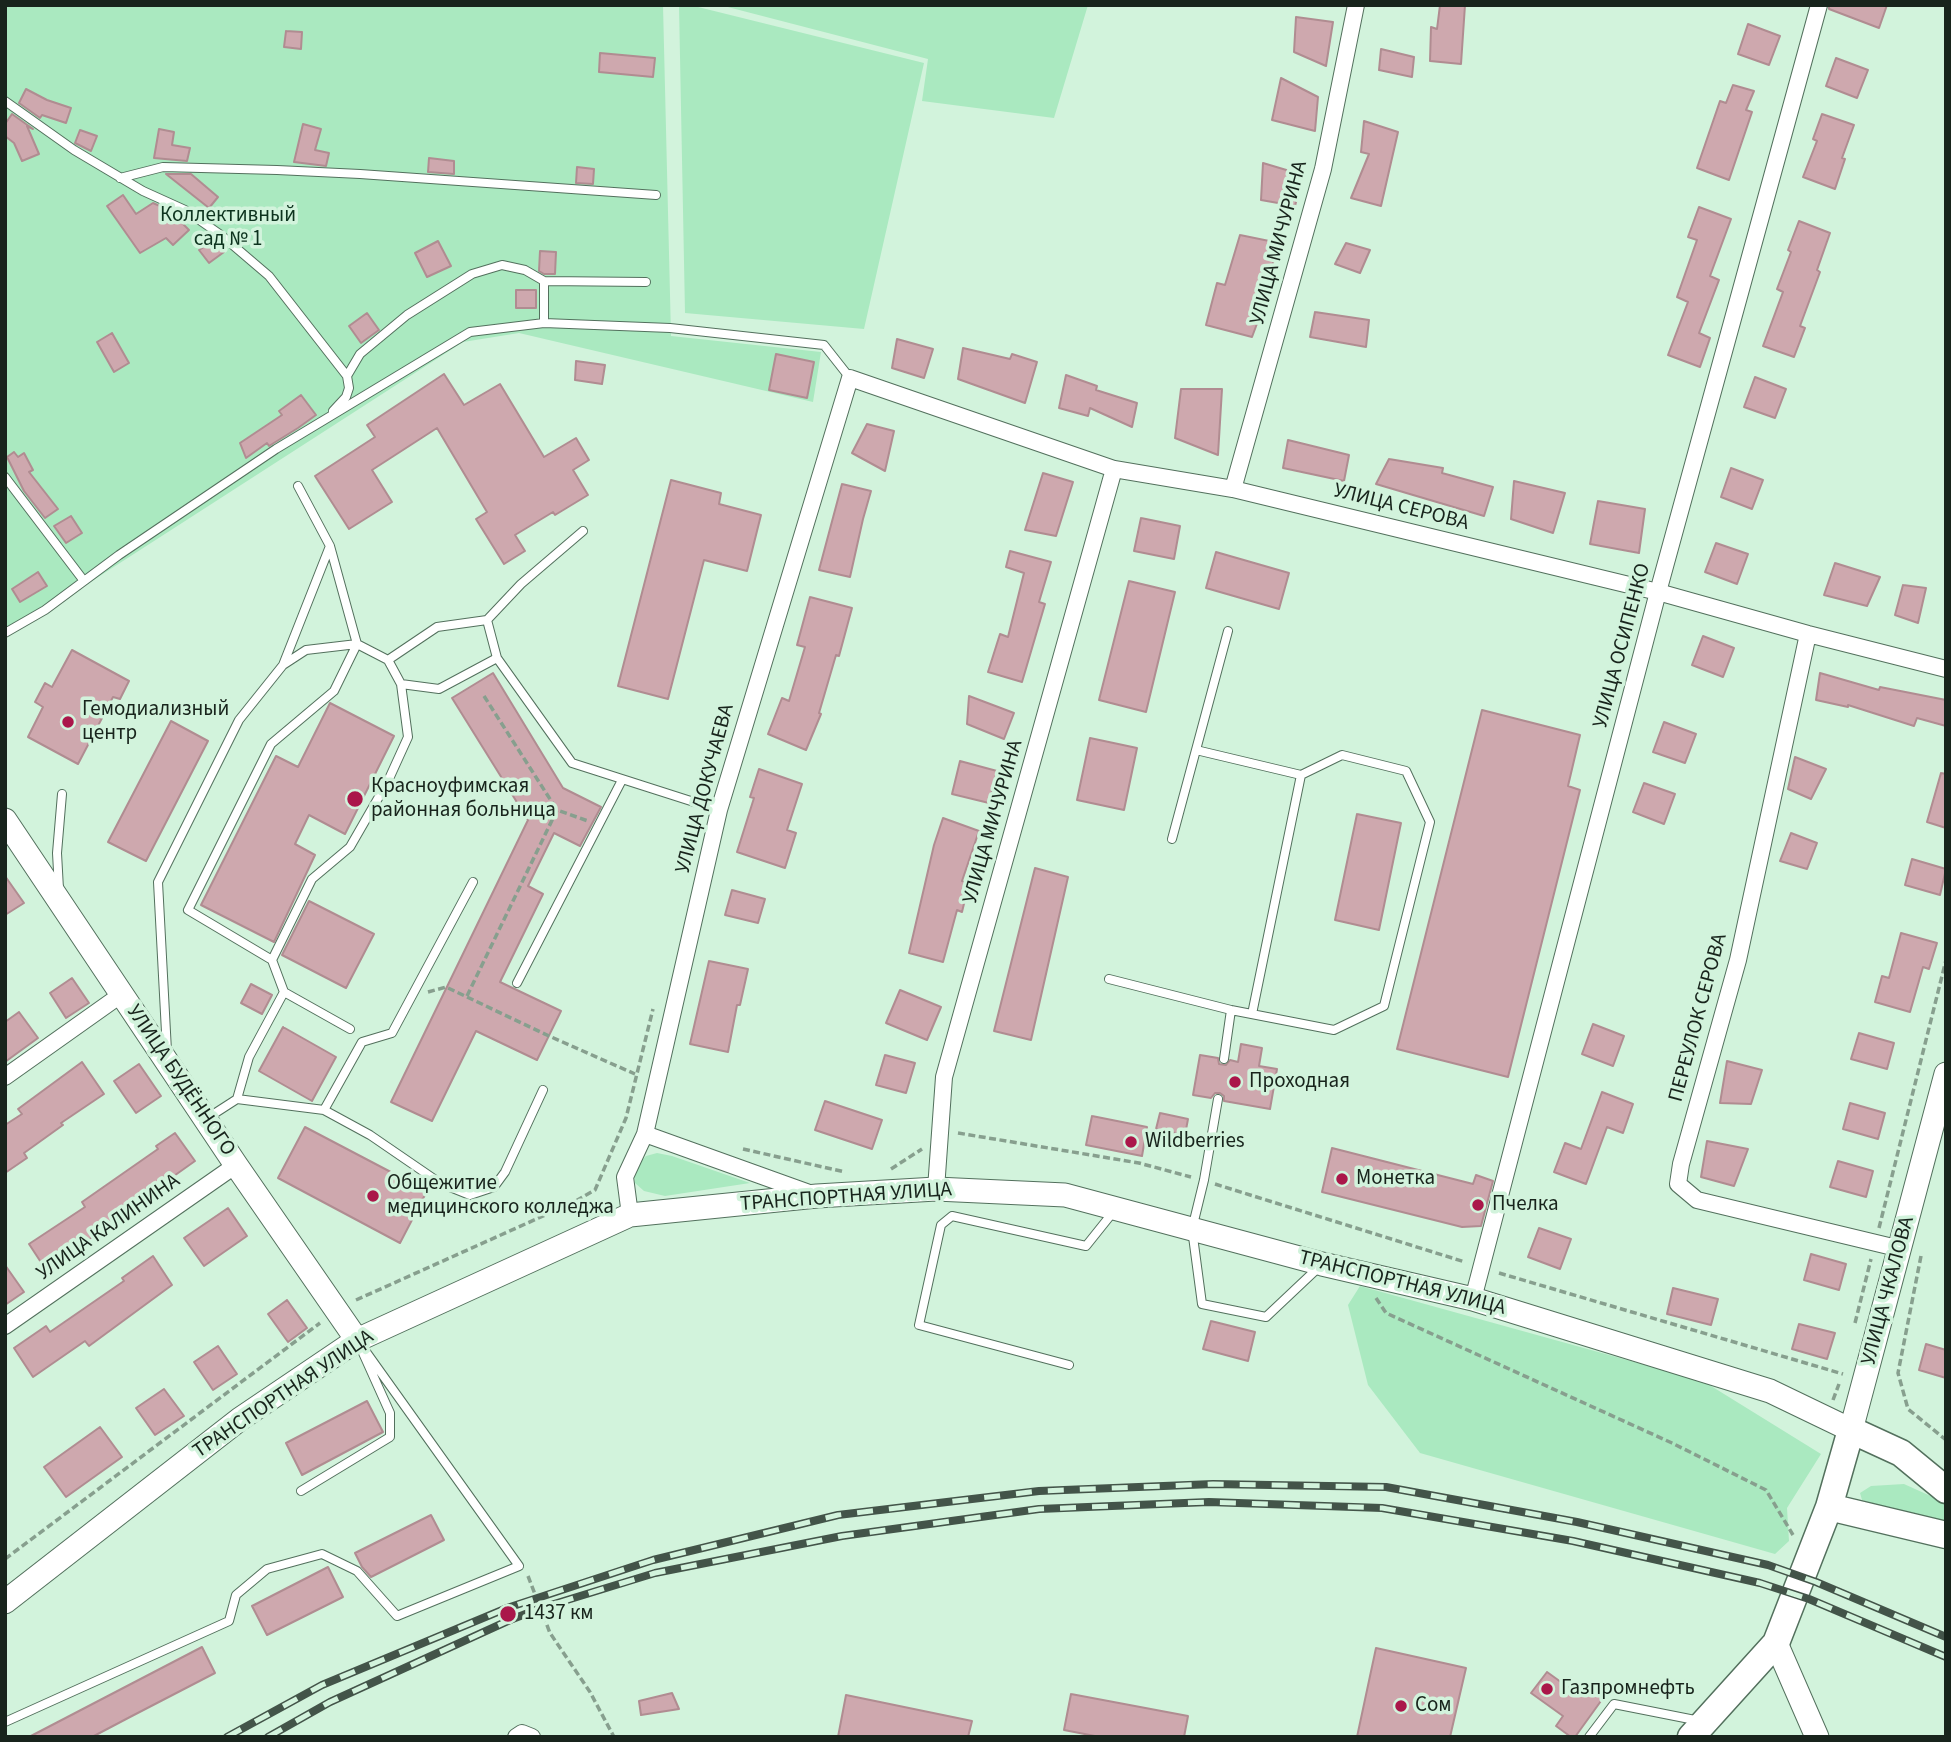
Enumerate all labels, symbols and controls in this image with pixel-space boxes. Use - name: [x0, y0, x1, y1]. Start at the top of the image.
- street label: УЛИЦА МИЧУРИНА: [1246, 158, 1314, 328]
- park label: Коллективный сад № 1: [160, 203, 296, 253]
- street label: УЛИЦА СЕРОВА: [1331, 479, 1471, 537]
- street label: УЛИЦА ОСИПЕНКО: [1589, 561, 1657, 731]
- place label: Гемодиализный центр: [82, 697, 229, 747]
- street label: УЛИЦА ДОКУЧАЕВА: [671, 702, 741, 876]
- marker: Гемодиализный центр: [60, 714, 76, 730]
- street label: УЛИЦА МИЧУРИНА: [959, 737, 1029, 907]
- place label: Красноуфимская районная больница: [371, 774, 556, 824]
- marker: Красноуфимская районная больница: [345, 789, 365, 809]
- street label: ПЕРЕУЛОК СЕРОВА: [1664, 931, 1734, 1105]
- street label: УЛИЦА БУДЁННОГО: [120, 1001, 240, 1161]
- place label: Проходная: [1249, 1069, 1350, 1095]
- marker: Проходная: [1227, 1074, 1243, 1090]
- place label: Wildberries: [1145, 1129, 1245, 1155]
- marker: Wildberries: [1123, 1134, 1139, 1150]
- place label: Монетка: [1356, 1166, 1435, 1192]
- street label: УЛИЦА КАЛИНИНА: [33, 1169, 185, 1287]
- place label: Общежитие медицинского колледжа: [387, 1171, 614, 1221]
- marker: Монетка: [1334, 1171, 1350, 1187]
- street label: ТРАНСПОРТНАЯ УЛИЦА: [739, 1178, 953, 1218]
- marker: Общежитие медицинского колледжа: [365, 1188, 381, 1204]
- place label: Пчелка: [1492, 1192, 1559, 1218]
- marker: Пчелка: [1470, 1197, 1486, 1213]
- street label: УЛИЦА ЧКАЛОВА: [1857, 1214, 1921, 1368]
- street label: ТРАНСПОРТНАЯ УЛИЦА: [1296, 1246, 1508, 1322]
- street label: ТРАНСПОРТНАЯ УЛИЦА: [189, 1325, 379, 1465]
- place label: 1437 км: [524, 1601, 594, 1627]
- marker: 1437 км: [498, 1604, 518, 1624]
- place label: Газпромнефть: [1561, 1676, 1695, 1702]
- marker: Газпромнефть: [1539, 1681, 1555, 1697]
- place label: Сом: [1415, 1693, 1452, 1719]
- marker: Сом: [1393, 1698, 1409, 1714]

